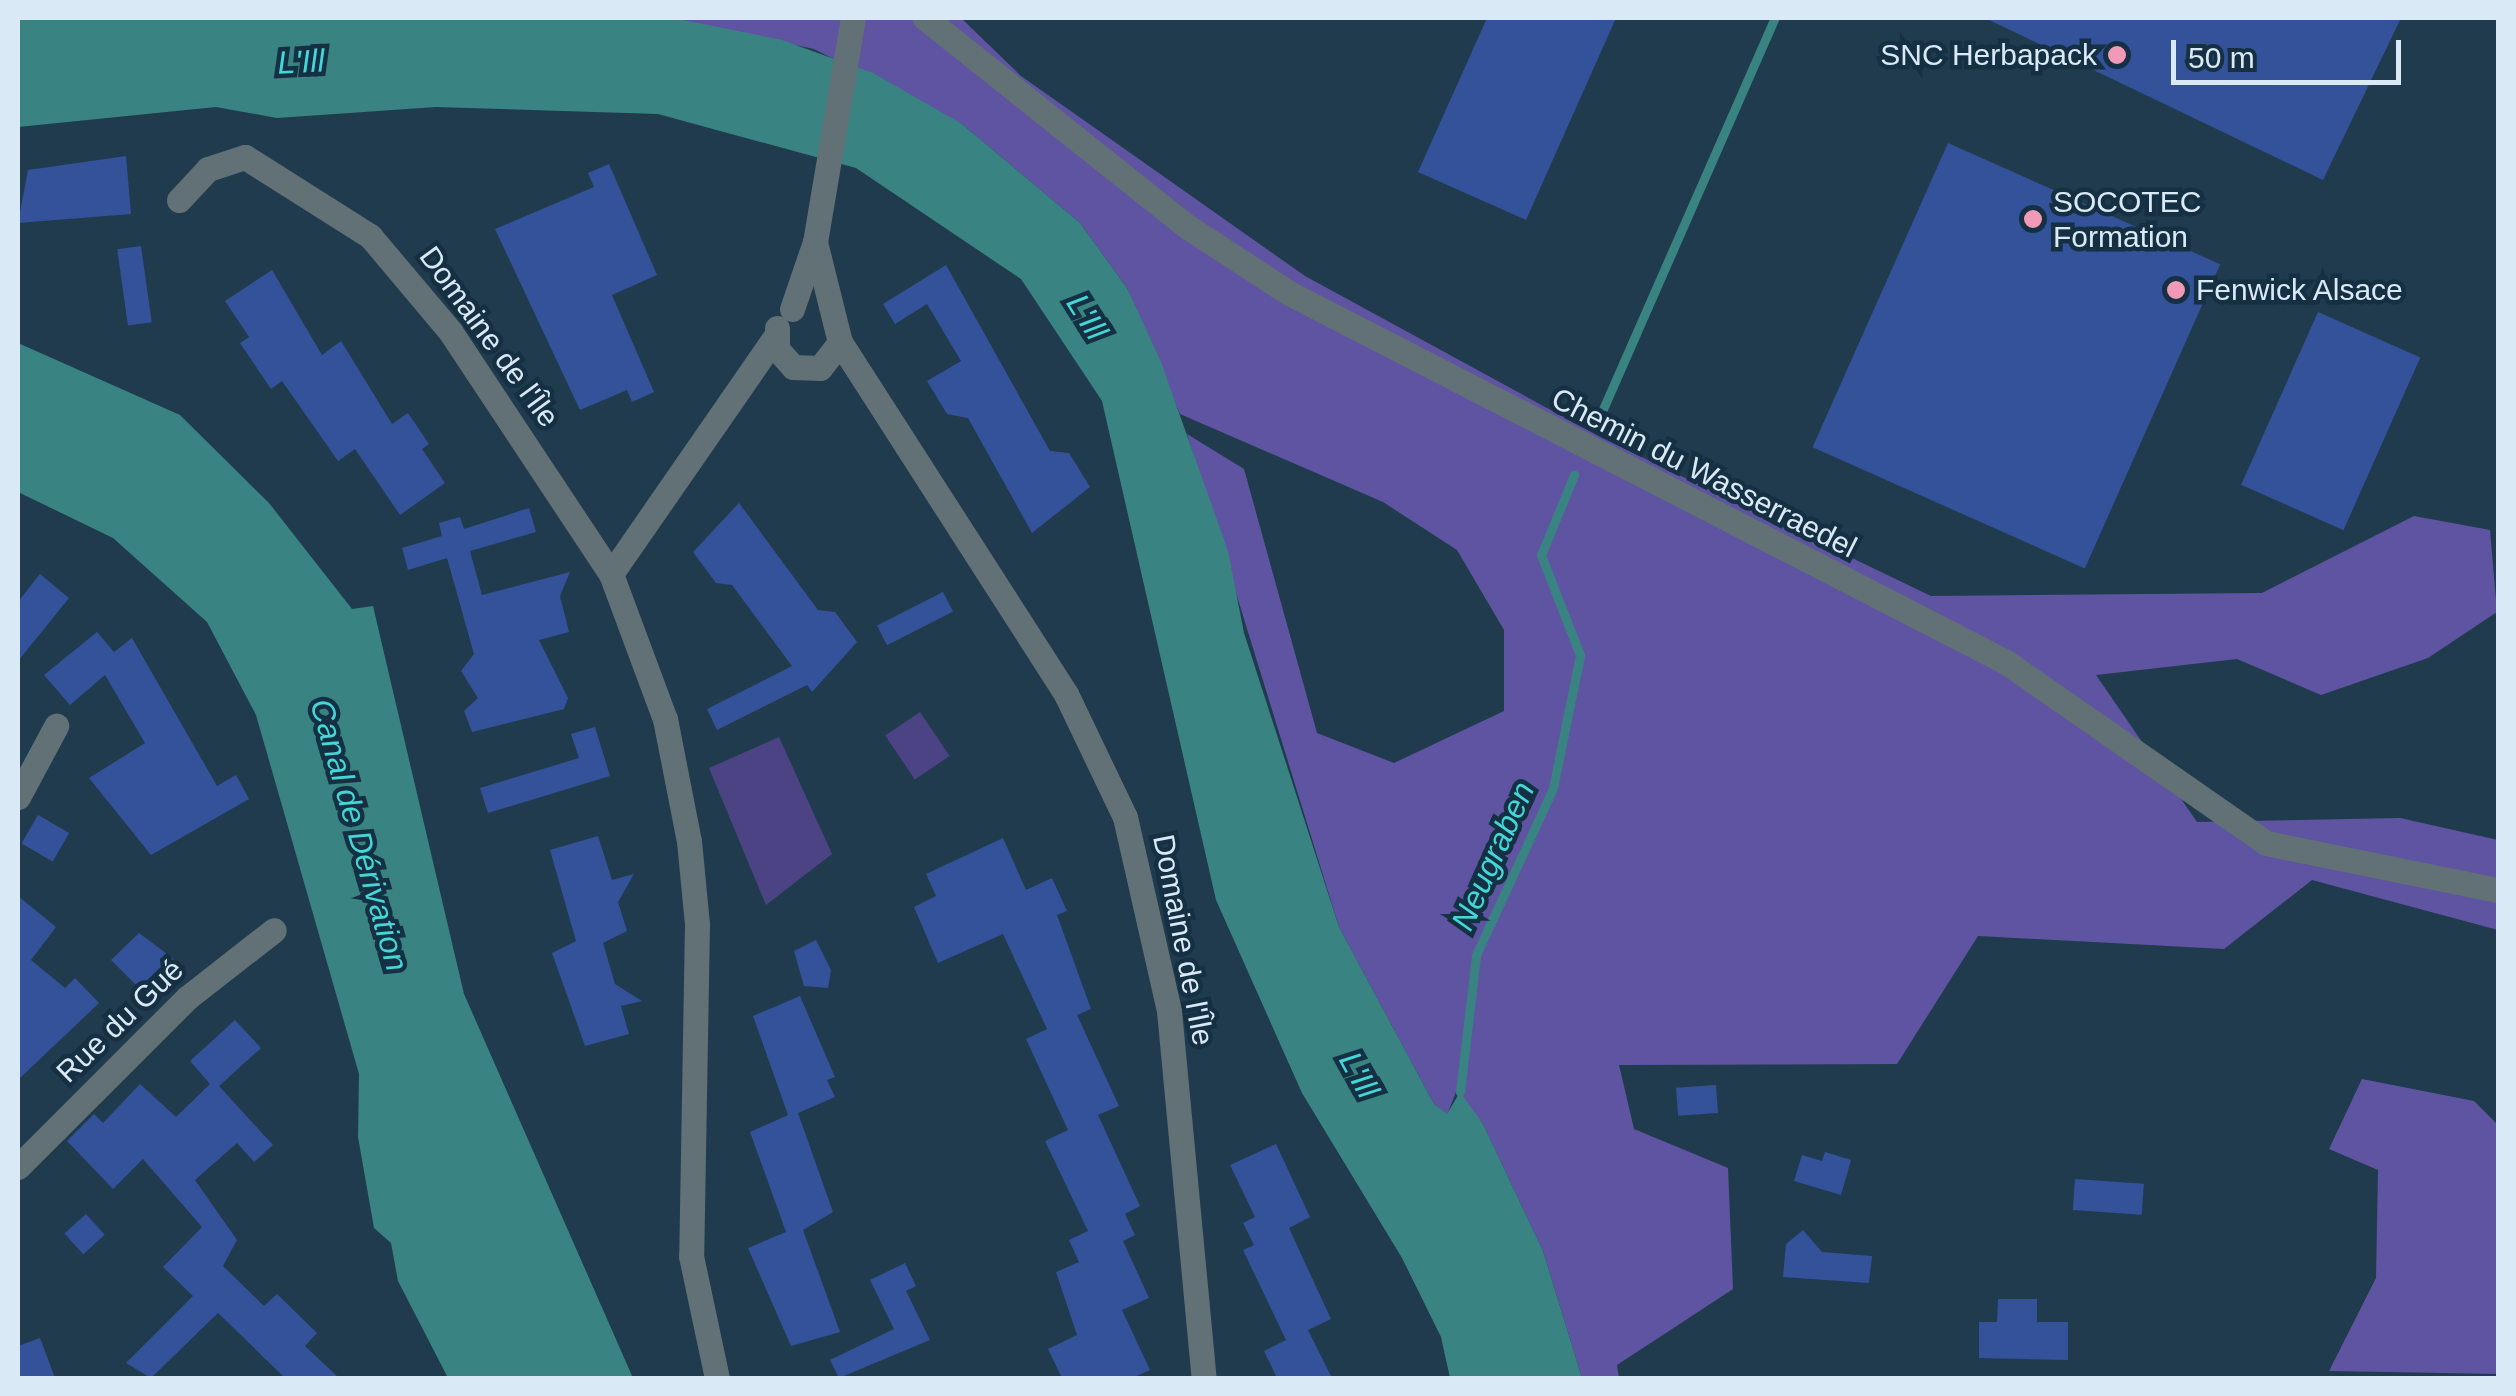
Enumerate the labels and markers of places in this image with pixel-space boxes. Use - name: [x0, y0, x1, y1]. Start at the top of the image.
- place label: SNC Herbapack: [1880, 37, 2097, 73]
- marker: SNC Herbapack: [2106, 44, 2128, 66]
- place label: SOCOTEC Formation: [2053, 184, 2201, 254]
- marker: SOCOTEC Formation: [2022, 208, 2044, 230]
- place label: Fenwick Alsace: [2196, 272, 2404, 308]
- marker: Fenwick Alsace: [2165, 279, 2187, 301]

